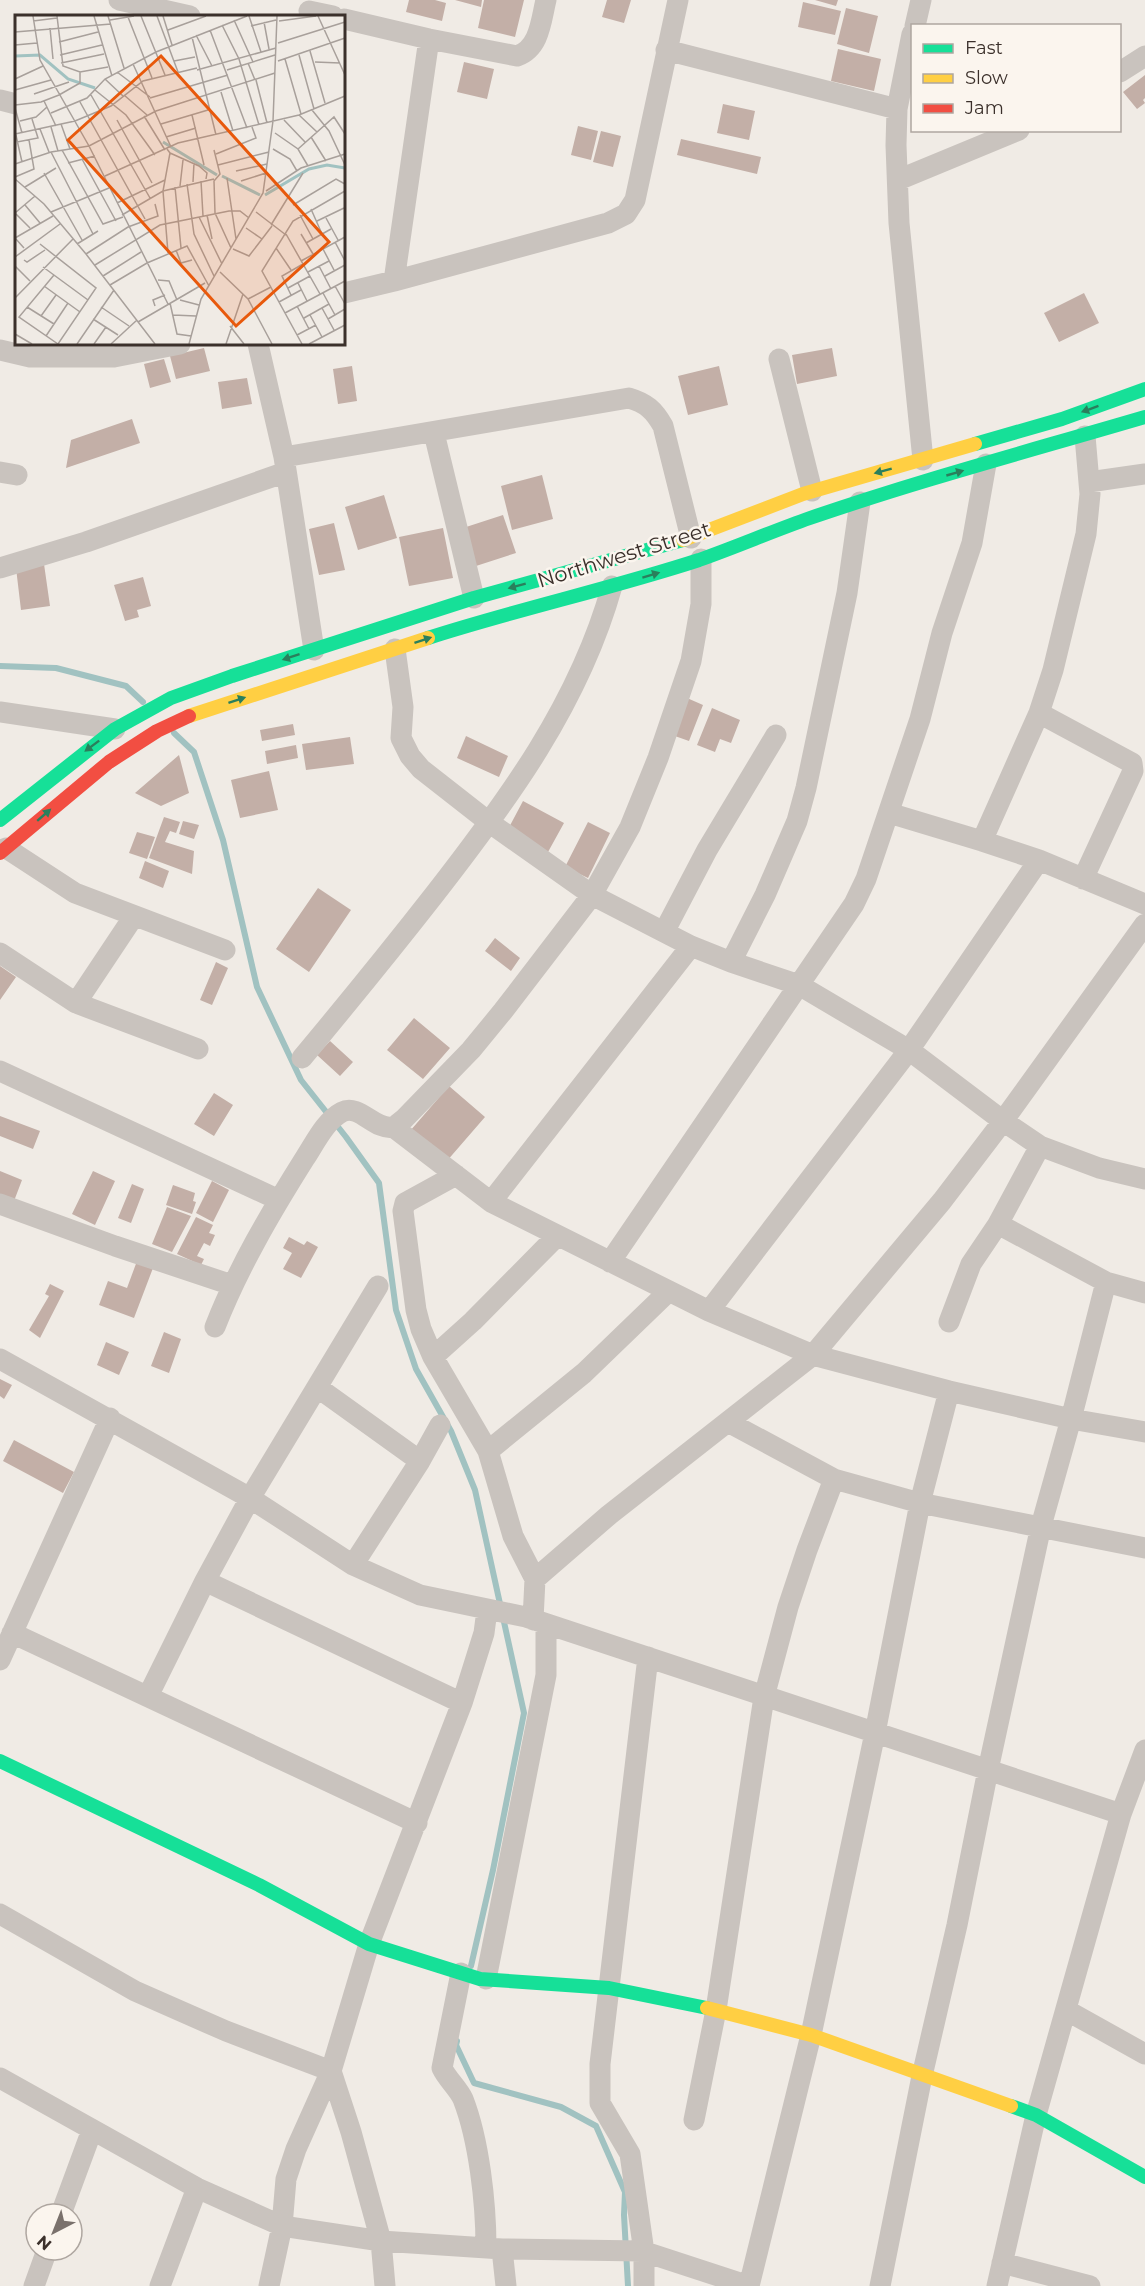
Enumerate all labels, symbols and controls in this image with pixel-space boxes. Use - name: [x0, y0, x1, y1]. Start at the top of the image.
- inset map: [15, 15, 345, 345]
- legend: [911, 24, 1121, 132]
- text: Fast: [965, 37, 1003, 59]
- text: Slow: [965, 67, 1008, 89]
- text: Jam: [964, 97, 1004, 119]
- one-way arrow: [1081, 405, 1099, 415]
- one-way arrow: [874, 466, 892, 476]
- one-way arrow: [946, 468, 964, 477]
- street label: Northwest Street: [534, 516, 714, 593]
- one-way arrow: [642, 570, 660, 579]
- one-way arrow: [508, 582, 526, 591]
- one-way arrow: [414, 635, 432, 644]
- one-way arrow: [282, 653, 300, 662]
- one-way arrow: [228, 695, 246, 704]
- one-way arrow: [85, 740, 100, 752]
- one-way arrow: [36, 809, 51, 822]
- north arrow: [24, 2202, 84, 2262]
- text: N: [33, 2231, 55, 2254]

